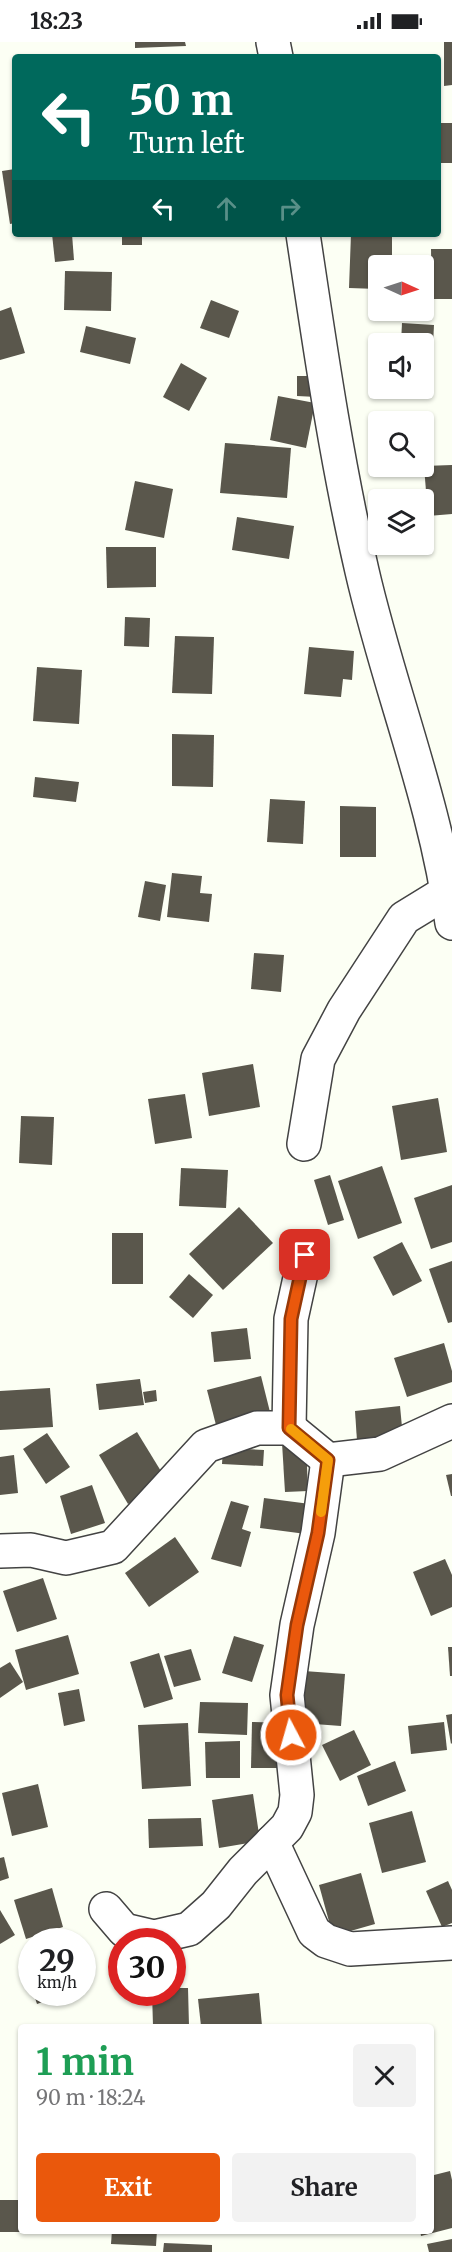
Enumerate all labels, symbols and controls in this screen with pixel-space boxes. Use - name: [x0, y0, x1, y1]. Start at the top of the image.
- text: 18:23: [30, 7, 83, 35]
- text: 50 m: [129, 74, 233, 126]
- icon: left: [30, 78, 108, 156]
- text: Turn left: [129, 126, 244, 160]
- icon: left: [147, 192, 180, 225]
- icon: ahead: [210, 192, 243, 225]
- icon: right: [273, 192, 306, 225]
- north arrow: [368, 255, 434, 321]
- map controls: [368, 255, 434, 555]
- button: sound: [368, 333, 434, 399]
- button: search: [368, 411, 434, 477]
- button: layers: [368, 489, 434, 555]
- pin: [279, 1229, 330, 1280]
- icon: arrive: [288, 1238, 321, 1271]
- position arrow: [259, 1703, 323, 1767]
- speed limit sign: 30: [108, 1928, 186, 2006]
- text: 29: [39, 1941, 75, 1979]
- text: km/h: [37, 1973, 77, 1992]
- text: 1 min: [36, 2040, 134, 2085]
- button: close: [353, 2044, 416, 2107]
- text: 90 m · 18:24: [36, 2085, 145, 2110]
- button: Exit: [36, 2153, 220, 2222]
- button: Share: [232, 2153, 416, 2222]

